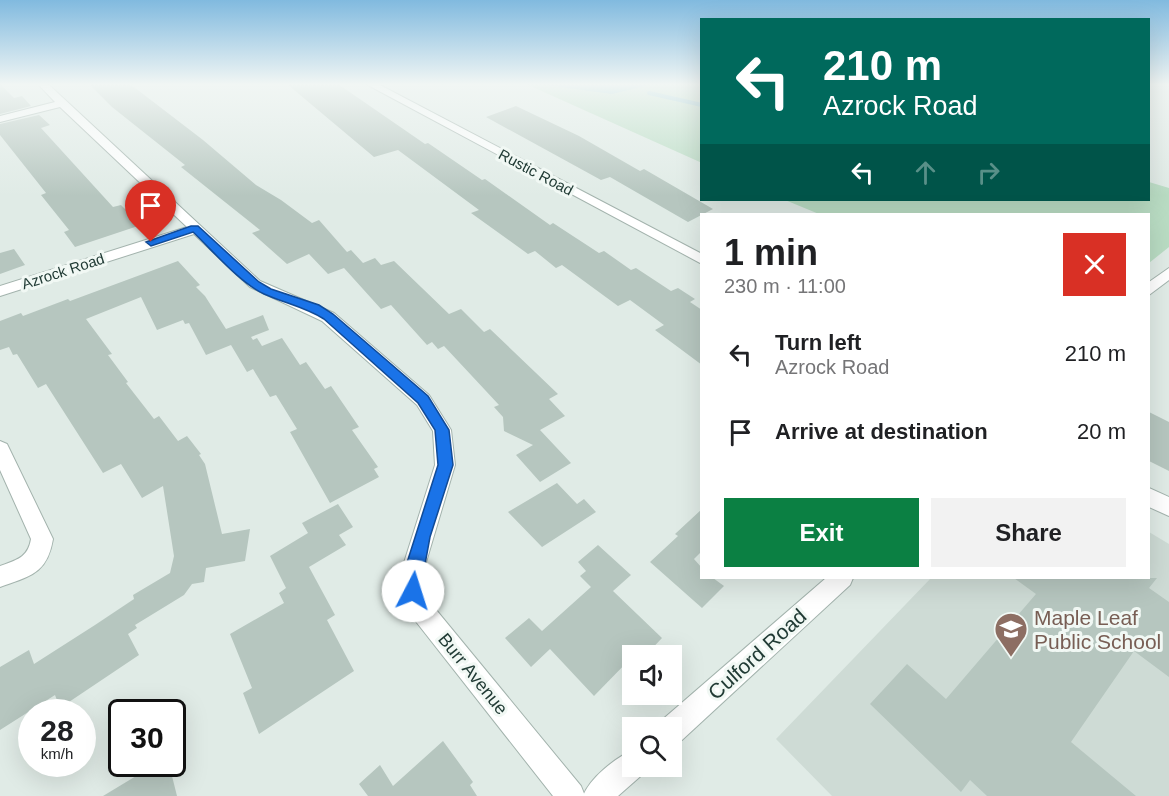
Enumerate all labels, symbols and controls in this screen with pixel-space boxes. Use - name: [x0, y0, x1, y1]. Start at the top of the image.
- icon: left: [724, 42, 802, 120]
- text: 210 m: [823, 42, 942, 89]
- text: Azrock Road: [823, 91, 978, 121]
- street label: Rustic Road: [496, 145, 576, 199]
- icon: left: [846, 156, 879, 189]
- icon: ahead: [909, 156, 942, 189]
- icon: right: [972, 156, 1005, 189]
- pin: [125, 180, 176, 242]
- icon: arrive: [134, 189, 167, 222]
- text: 1 min: [724, 232, 818, 273]
- button: close: [1063, 233, 1126, 296]
- street label: Azrock Road: [20, 250, 106, 292]
- text: 230 m · 11:00: [724, 275, 846, 297]
- text: Turn left: [775, 330, 861, 355]
- icon: left: [724, 338, 757, 371]
- text: 210 m: [1065, 341, 1126, 366]
- text: Azrock Road: [775, 356, 890, 378]
- icon: arrive: [724, 416, 757, 449]
- text: Arrive at destination: [775, 419, 988, 444]
- text: 20 m: [1077, 419, 1126, 444]
- button: Exit: [724, 498, 919, 567]
- button: Share: [931, 498, 1126, 567]
- position arrow: [381, 559, 445, 623]
- street label: Culford Road: [703, 604, 811, 704]
- place label: Maple Leaf Public School: [1034, 606, 1161, 653]
- school or university icon: Maple Leaf Public School: [993, 611, 1029, 658]
- street label: Burr Avenue: [434, 629, 512, 719]
- map controls: [622, 645, 682, 777]
- button: sound: [622, 645, 682, 705]
- speed limit sign: 30: [108, 699, 186, 777]
- text: 28: [40, 714, 74, 747]
- button: search: [622, 717, 682, 777]
- text: km/h: [41, 745, 73, 762]

